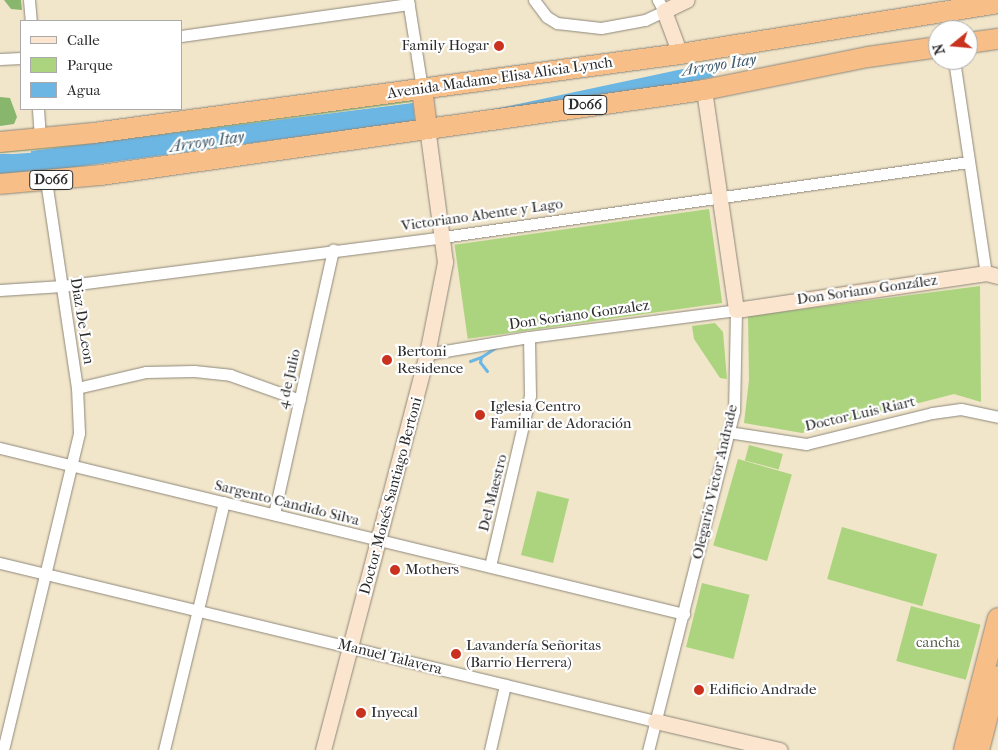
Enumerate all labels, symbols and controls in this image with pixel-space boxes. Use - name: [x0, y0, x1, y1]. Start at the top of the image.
- legend: [20, 20, 182, 110]
- north arrow: [928, 20, 978, 70]
- text: Calle: [67, 31, 100, 49]
- place label: Family Hogar: [402, 37, 489, 55]
- marker: Family Hogar: [493, 40, 505, 52]
- text: N: [929, 42, 949, 57]
- water label: Arroyo Itay: [680, 50, 758, 80]
- street label: Avenida Madame Elisa Alicia Lynch: [386, 53, 614, 103]
- text: Parque: [67, 56, 113, 74]
- text: Agua: [67, 81, 100, 99]
- road number: D066: [562, 94, 608, 116]
- water label: Arroyo Itay: [169, 127, 245, 157]
- road number: D066: [28, 168, 74, 192]
- street label: Victoriano Abente y Lago: [400, 195, 564, 235]
- street label: Don Soriano González: [796, 271, 938, 309]
- street label: Diaz De Leon: [66, 276, 98, 366]
- street label: Don Soriano Gonzalez: [508, 296, 650, 334]
- place label: Bertoni Residence: [397, 342, 463, 377]
- street label: 4 de Julio: [273, 347, 305, 411]
- marker: Bertoni Residence: [381, 354, 393, 366]
- street label: Doctor Luis Riart: [803, 393, 917, 435]
- street label: Doctor Moisés Santiago Bertoni: [356, 395, 426, 597]
- place label: Iglesia Centro Familiar de Adoración: [490, 397, 632, 432]
- street label: Olegario Victor Andrade: [688, 403, 742, 561]
- marker: Iglesia Centro Familiar de Adoración: [474, 409, 486, 421]
- street label: Del Maestro: [475, 452, 511, 534]
- street label: Sargento Candido Silva: [213, 476, 361, 530]
- place label: Mothers: [405, 561, 459, 579]
- marker: Mothers: [389, 564, 401, 576]
- park label: cancha: [916, 634, 960, 652]
- street label: Manuel Talavera: [336, 635, 444, 679]
- place label: Lavandería Señoritas (Barrio Herrera): [466, 636, 601, 671]
- marker: Lavandería Señoritas (Barrio Herrera): [450, 648, 462, 660]
- place label: Edificio Andrade: [709, 681, 816, 699]
- marker: Edificio Andrade: [693, 684, 705, 696]
- place label: Inyecal: [371, 704, 418, 722]
- marker: Inyecal: [355, 707, 367, 719]

